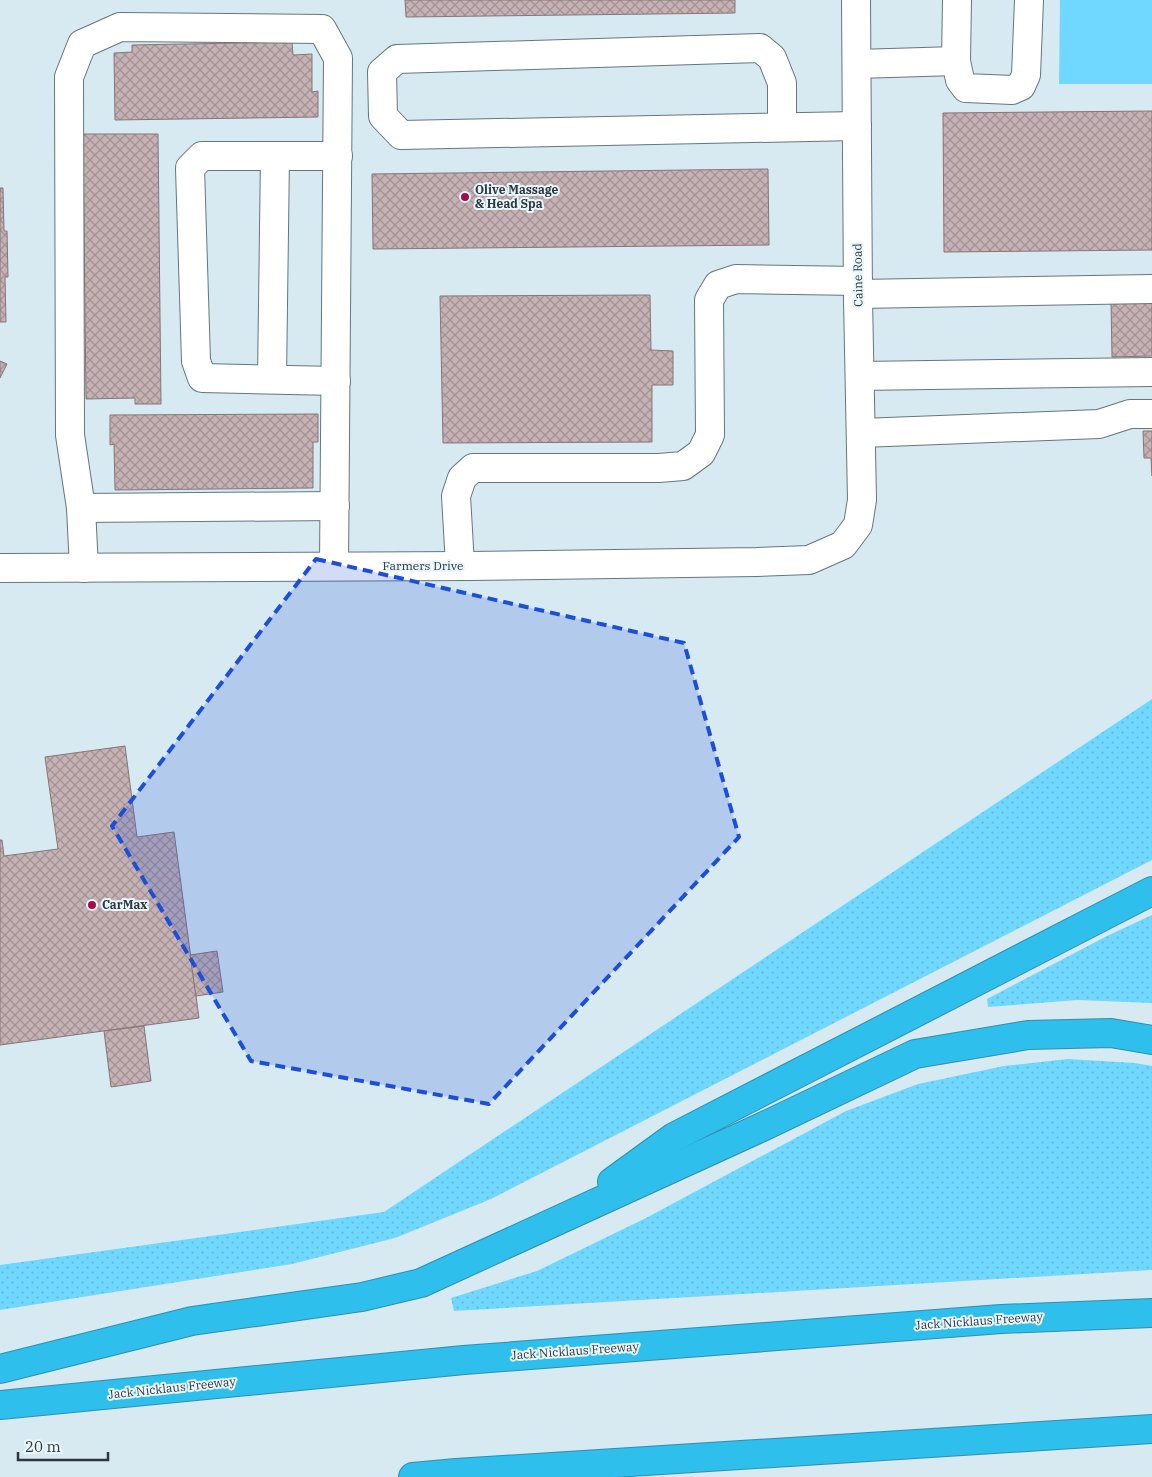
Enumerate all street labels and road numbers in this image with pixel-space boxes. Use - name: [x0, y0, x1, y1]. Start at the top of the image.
- street label: Caine Road: [849, 243, 866, 307]
- street label: Farmers Drive: [382, 558, 464, 573]
- street label: Jack Nicklaus Freeway: [915, 1309, 1044, 1332]
- street label: Jack Nicklaus Freeway: [511, 1339, 640, 1362]
- street label: Jack Nicklaus Freeway: [108, 1373, 237, 1402]

